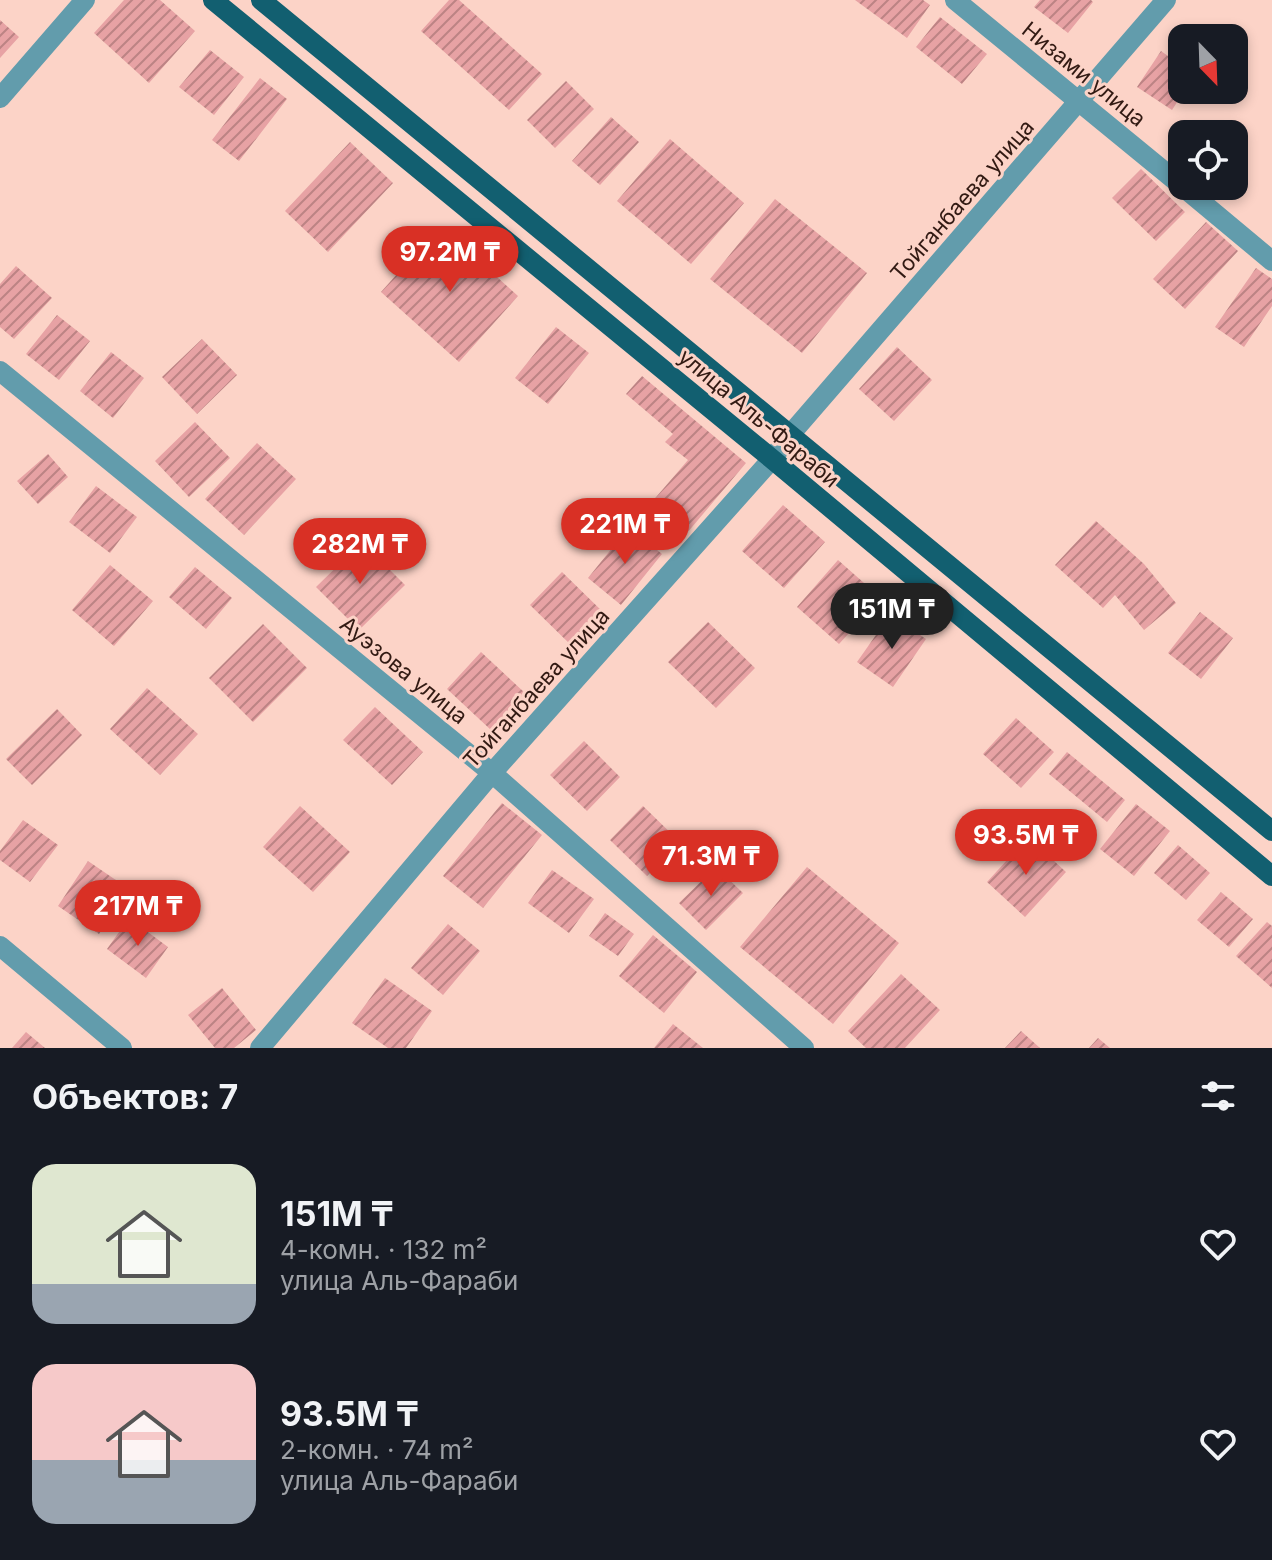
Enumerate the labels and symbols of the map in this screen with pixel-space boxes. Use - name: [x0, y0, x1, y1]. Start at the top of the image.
- street label: Низами улица: [1017, 16, 1151, 132]
- north arrow: [1168, 24, 1248, 104]
- street label: Тойганбаева улица: [885, 114, 1039, 286]
- pin: 97.2M ₸: [376, 226, 524, 294]
- street label: улица Аль-Фараби: [673, 343, 845, 493]
- pin: 221M ₸: [560, 498, 690, 566]
- pin: 282M ₸: [295, 518, 425, 586]
- pin: 151M ₸: [827, 583, 957, 651]
- street label: Тойганбаева улица: [458, 603, 614, 773]
- street label: Ауэзова улица: [335, 611, 473, 729]
- pin: 93.5M ₸: [952, 809, 1100, 877]
- pin: 71.3M ₸: [637, 830, 785, 898]
- pin: 217M ₸: [73, 880, 203, 948]

